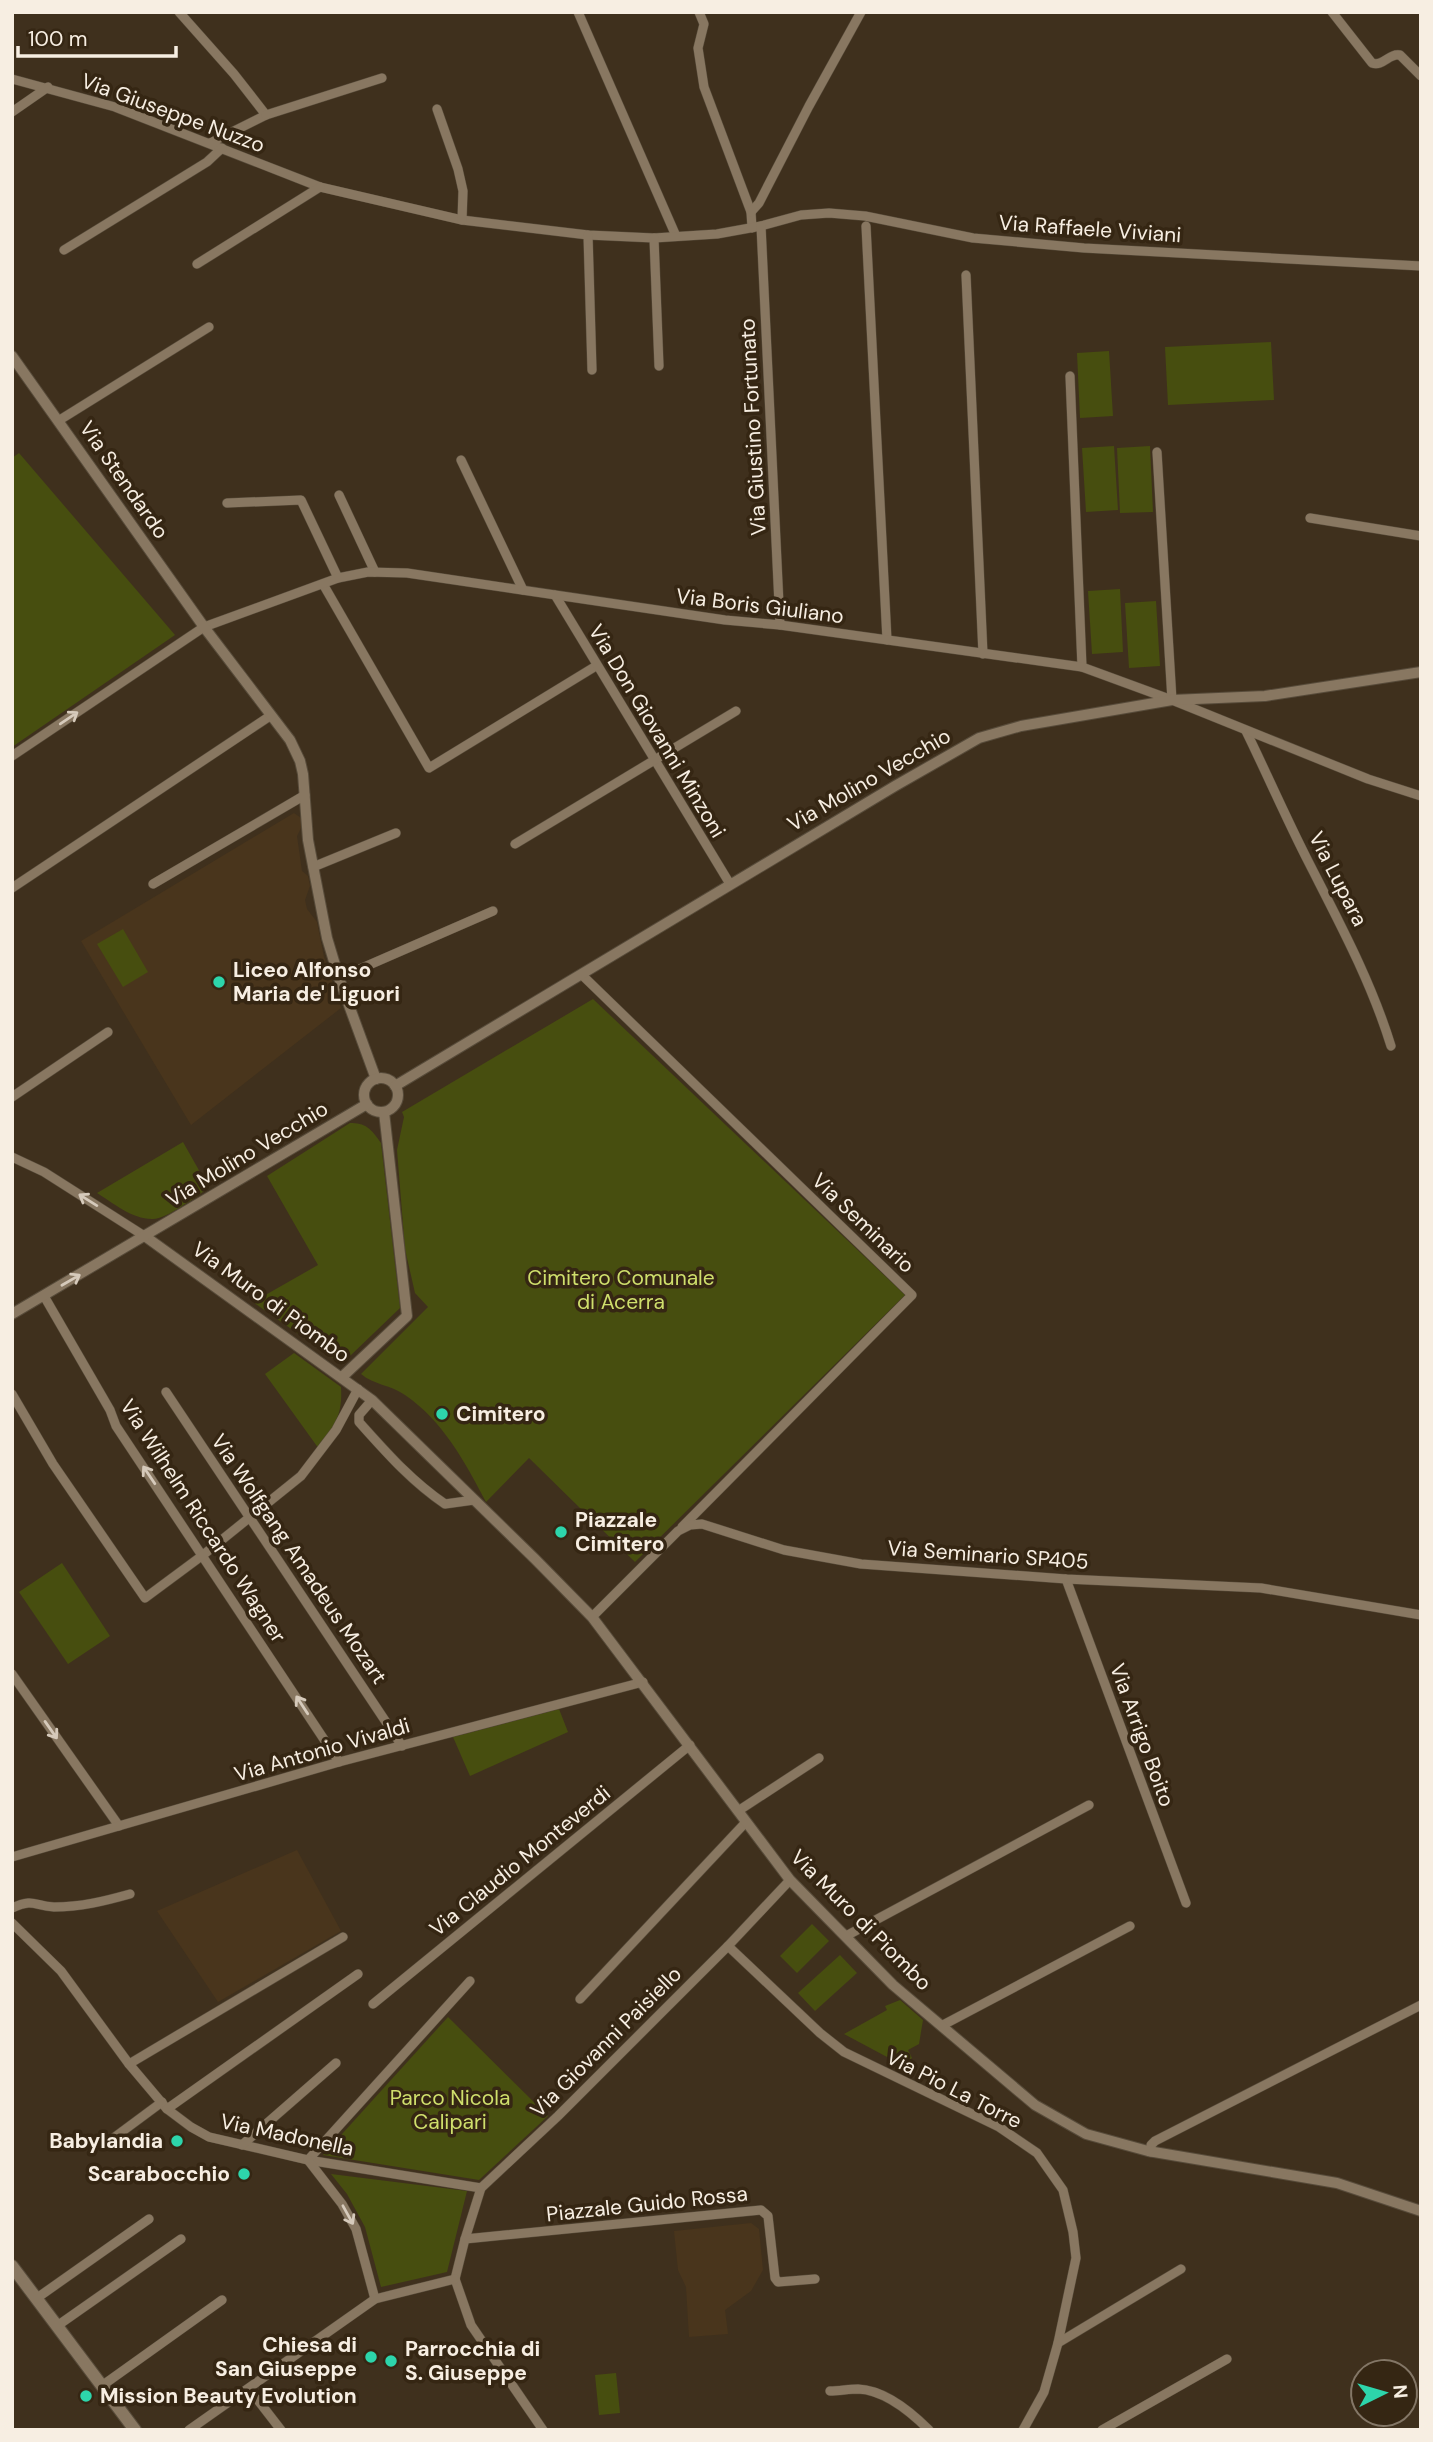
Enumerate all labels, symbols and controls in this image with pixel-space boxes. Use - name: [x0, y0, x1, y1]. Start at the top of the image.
- scale bar: [18, 14, 175, 58]
- text: 100 m: [28, 25, 88, 53]
- street label: Via Giuseppe Nuzzo: [77, 67, 269, 159]
- street label: Via Raffaele Viviani: [998, 209, 1182, 249]
- street label: Via Giustino Fortunato: [733, 318, 773, 536]
- street label: Via Stendardo: [73, 416, 175, 544]
- street label: Via Boris Giuliano: [675, 582, 845, 630]
- street label: Via Don Giovanni Minzoni: [582, 619, 732, 843]
- one-way arrow: [59, 711, 78, 725]
- street label: Via Molino Vecchio: [782, 722, 956, 838]
- street label: Via Lupara: [1302, 827, 1374, 931]
- place label: Liceo Alfonso Maria de' Liguori: [233, 956, 400, 1008]
- marker: Liceo Alfonso Maria de' Liguori: [211, 974, 227, 990]
- street label: Via Molino Vecchio: [161, 1095, 333, 1213]
- street label: Via Seminario: [806, 1167, 920, 1279]
- one-way arrow: [79, 1193, 99, 1207]
- street label: Via Muro di Piombo: [186, 1235, 356, 1369]
- park label: Cimitero Comunale di Acerra: [527, 1264, 715, 1316]
- one-way arrow: [61, 1273, 81, 1287]
- street label: Via Wilhelm Riccardo Wagner: [114, 1394, 292, 1648]
- place label: Cimitero: [456, 1400, 545, 1428]
- marker: Cimitero: [434, 1406, 450, 1422]
- street label: Via Wolfgang Amadeus Mozart: [205, 1429, 393, 1689]
- one-way arrow: [142, 1465, 156, 1485]
- place label: Piazzale Cimitero: [575, 1506, 664, 1558]
- marker: Piazzale Cimitero: [553, 1524, 569, 1540]
- street label: Via Seminario SP405: [887, 1534, 1089, 1576]
- street label: Via Arrigo Boito: [1103, 1659, 1181, 1811]
- one-way arrow: [294, 1696, 309, 1715]
- street label: Via Antonio Vivaldi: [231, 1712, 413, 1788]
- one-way arrow: [44, 1720, 58, 1739]
- street label: Via Claudio Monteverdi: [424, 1779, 616, 1943]
- street label: Via Muro di Piombo: [784, 1843, 938, 1997]
- street label: Via Giovanni Paisiello: [524, 1960, 688, 2124]
- street label: Via Pio La Torre: [881, 2043, 1027, 2135]
- park label: Parco Nicola Calipari: [390, 2084, 510, 2136]
- street label: Via Madonella: [218, 2107, 356, 2163]
- place label: Babylandia: [49, 2127, 163, 2155]
- marker: Babylandia: [169, 2133, 185, 2149]
- place label: Scarabocchio: [88, 2160, 230, 2188]
- marker: Scarabocchio: [236, 2166, 252, 2182]
- street label: Piazzale Guido Rossa: [545, 2179, 749, 2229]
- one-way arrow: [342, 2204, 356, 2225]
- place label: Chiesa di San Giuseppe: [215, 2331, 357, 2383]
- place label: Parrocchia di S. Giuseppe: [405, 2335, 540, 2387]
- marker: Chiesa di San Giuseppe: [363, 2349, 379, 2365]
- marker: Parrocchia di S. Giuseppe: [383, 2353, 399, 2369]
- north arrow: [1349, 2358, 1419, 2428]
- place label: Mission Beauty Evolution: [100, 2382, 357, 2410]
- text: N: [1387, 2384, 1413, 2400]
- marker: Mission Beauty Evolution: [78, 2388, 94, 2404]

